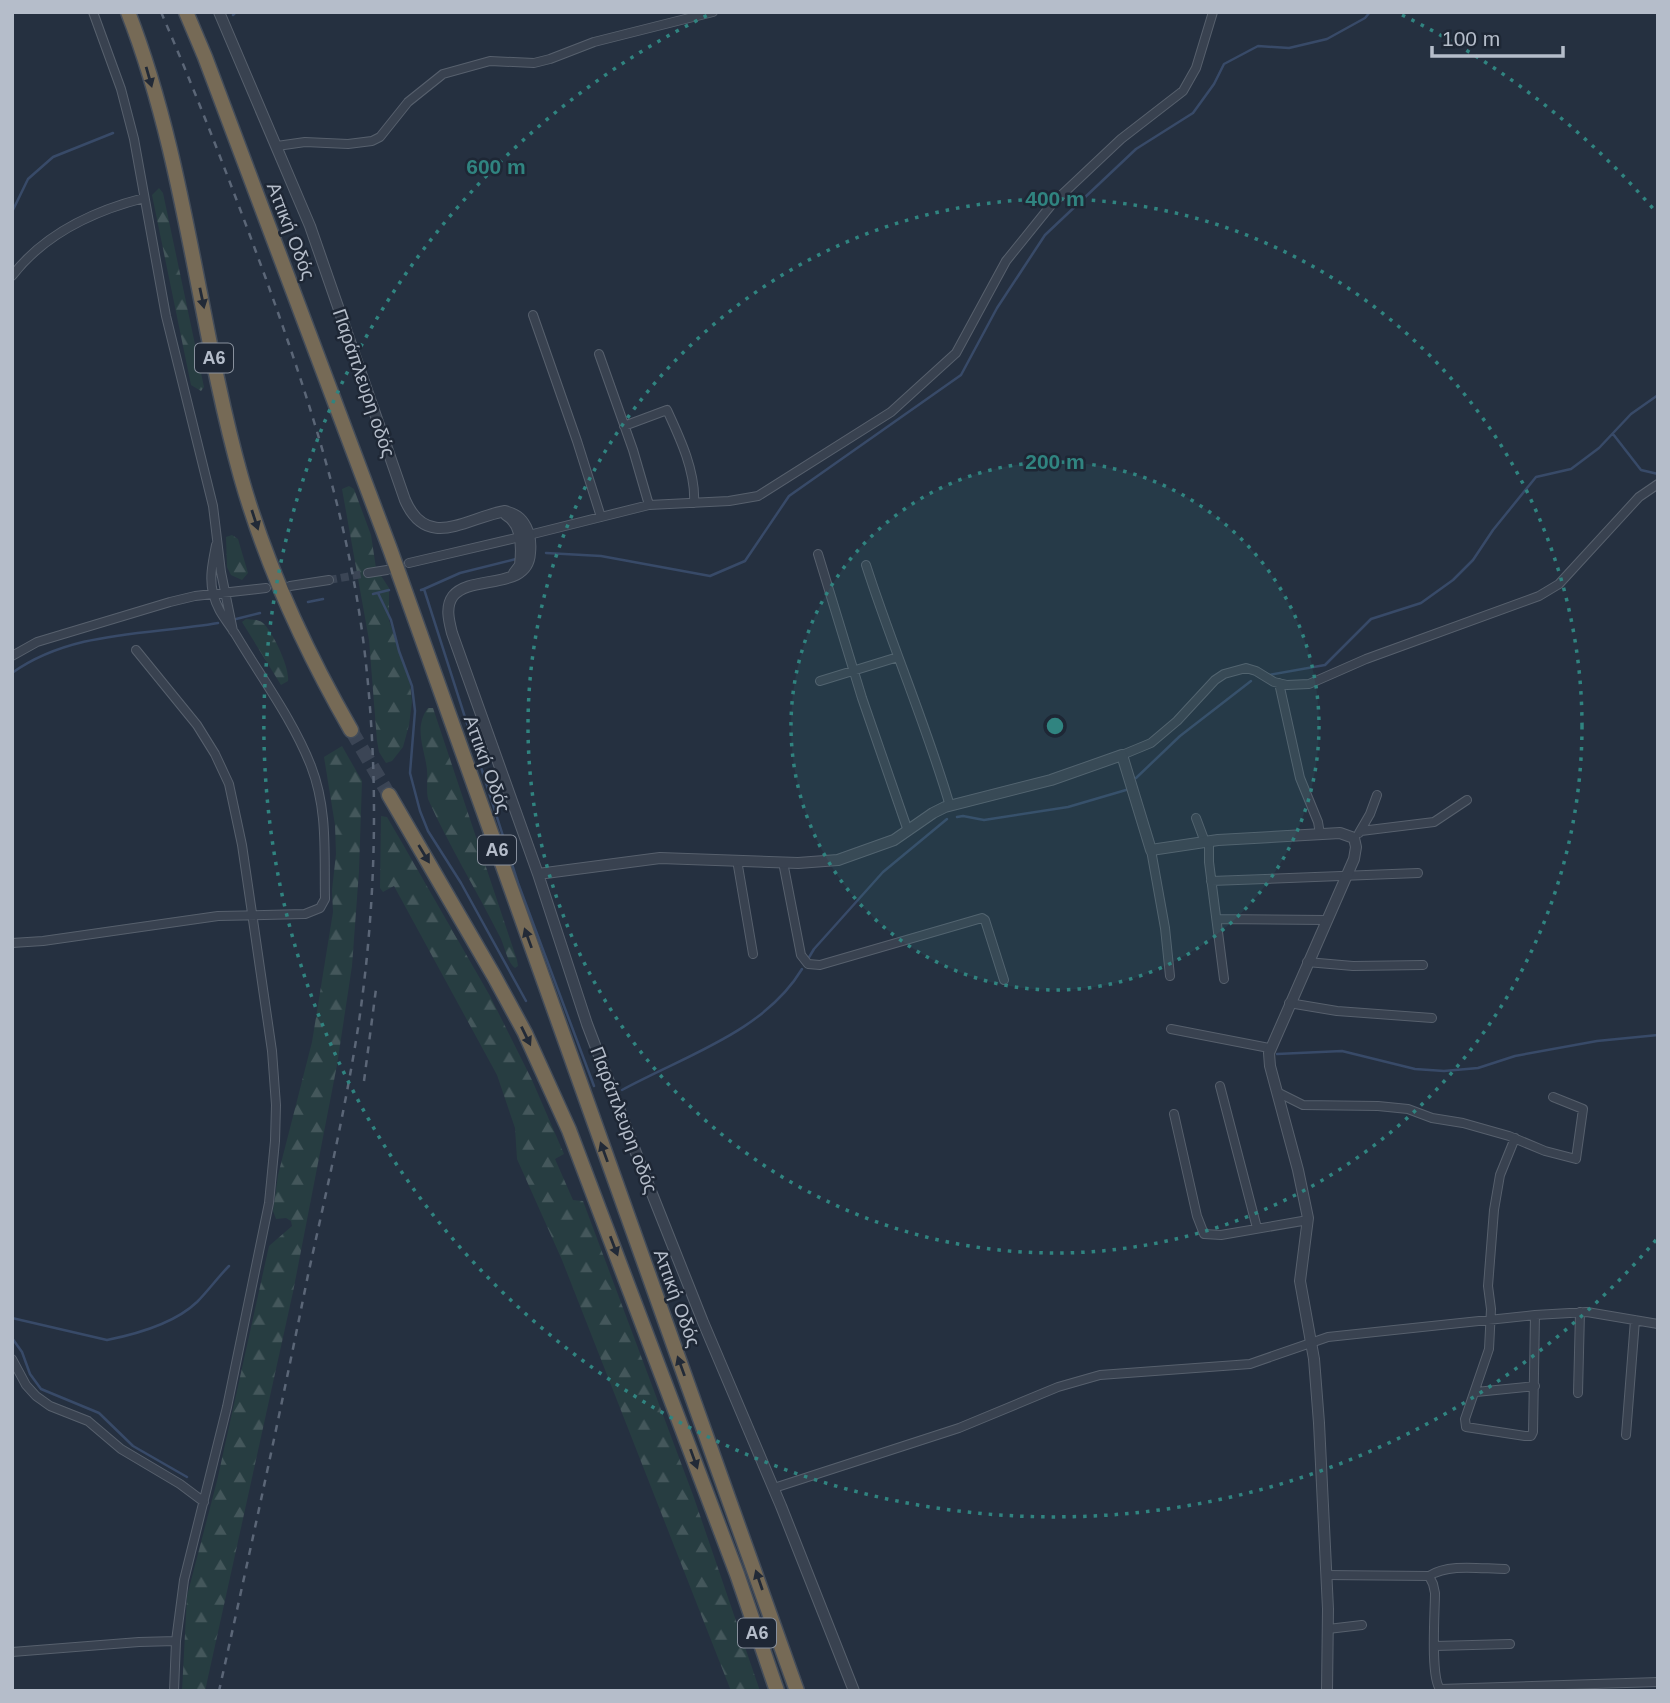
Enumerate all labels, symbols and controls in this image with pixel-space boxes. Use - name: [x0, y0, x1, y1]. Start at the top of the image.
- scale bar: [1432, 14, 1563, 58]
- text: 100 m: [1442, 27, 1500, 50]
- one-way arrow: [145, 67, 155, 88]
- text: 600 m: [466, 155, 526, 178]
- street label: Αττική Οδός: [263, 179, 319, 283]
- text: 400 m: [1025, 187, 1085, 210]
- one-way arrow: [196, 287, 207, 309]
- street label: Παράπλευρη οδός: [329, 306, 399, 460]
- road number: Α6: [195, 344, 233, 372]
- text: 200 m: [1025, 450, 1085, 473]
- one-way arrow: [250, 509, 260, 530]
- street label: Αττική Οδός: [460, 712, 514, 816]
- centre of rings: [1043, 714, 1067, 738]
- road number: Α6: [478, 836, 516, 864]
- one-way arrow: [418, 844, 431, 863]
- one-way arrow: [522, 927, 533, 948]
- one-way arrow: [521, 1026, 532, 1046]
- street label: Παράπλευρη οδός: [586, 1044, 662, 1196]
- one-way arrow: [598, 1142, 609, 1163]
- one-way arrow: [609, 1235, 620, 1256]
- street label: Αττική Οδός: [650, 1246, 704, 1350]
- one-way arrow: [675, 1356, 686, 1377]
- one-way arrow: [689, 1448, 700, 1469]
- one-way arrow: [753, 1569, 764, 1590]
- road number: Α6: [738, 1618, 776, 1648]

